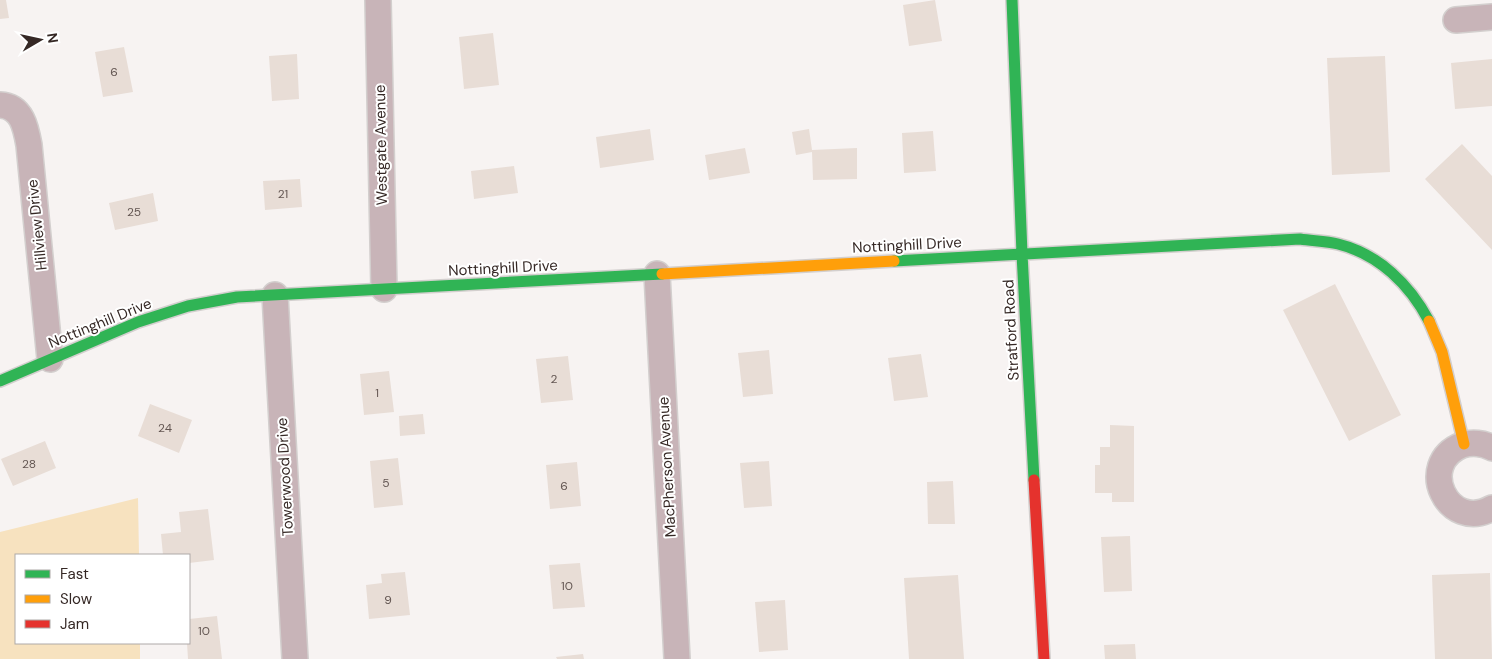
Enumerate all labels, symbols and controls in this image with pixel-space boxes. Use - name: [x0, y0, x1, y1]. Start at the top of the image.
- north arrow: [15, 15, 65, 65]
- text: N: [43, 32, 63, 44]
- house number: 6: [110, 64, 118, 80]
- street label: Westgate Avenue: [370, 84, 392, 206]
- street label: Hillview Drive: [22, 179, 52, 271]
- house number: 21: [278, 186, 288, 202]
- house number: 25: [127, 204, 141, 220]
- street label: Nottinghill Drive: [852, 232, 962, 258]
- street label: Nottinghill Drive: [448, 255, 558, 281]
- street label: Stratford Road: [998, 279, 1024, 381]
- street label: Nottinghill Drive: [45, 293, 155, 353]
- house number: 2: [551, 371, 558, 387]
- house number: 1: [375, 385, 379, 401]
- street label: MacPherson Avenue: [653, 396, 681, 538]
- street label: Towerwood Drive: [272, 417, 298, 537]
- house number: 24: [158, 420, 172, 436]
- house number: 28: [22, 456, 36, 472]
- house number: 5: [382, 475, 390, 491]
- house number: 6: [560, 478, 568, 494]
- legend: [15, 554, 190, 644]
- text: Fast: [60, 564, 89, 584]
- house number: 10: [561, 578, 573, 594]
- text: Slow: [60, 589, 93, 609]
- house number: 9: [384, 592, 392, 608]
- text: Jam: [60, 614, 89, 634]
- house number: 10: [198, 623, 210, 639]

